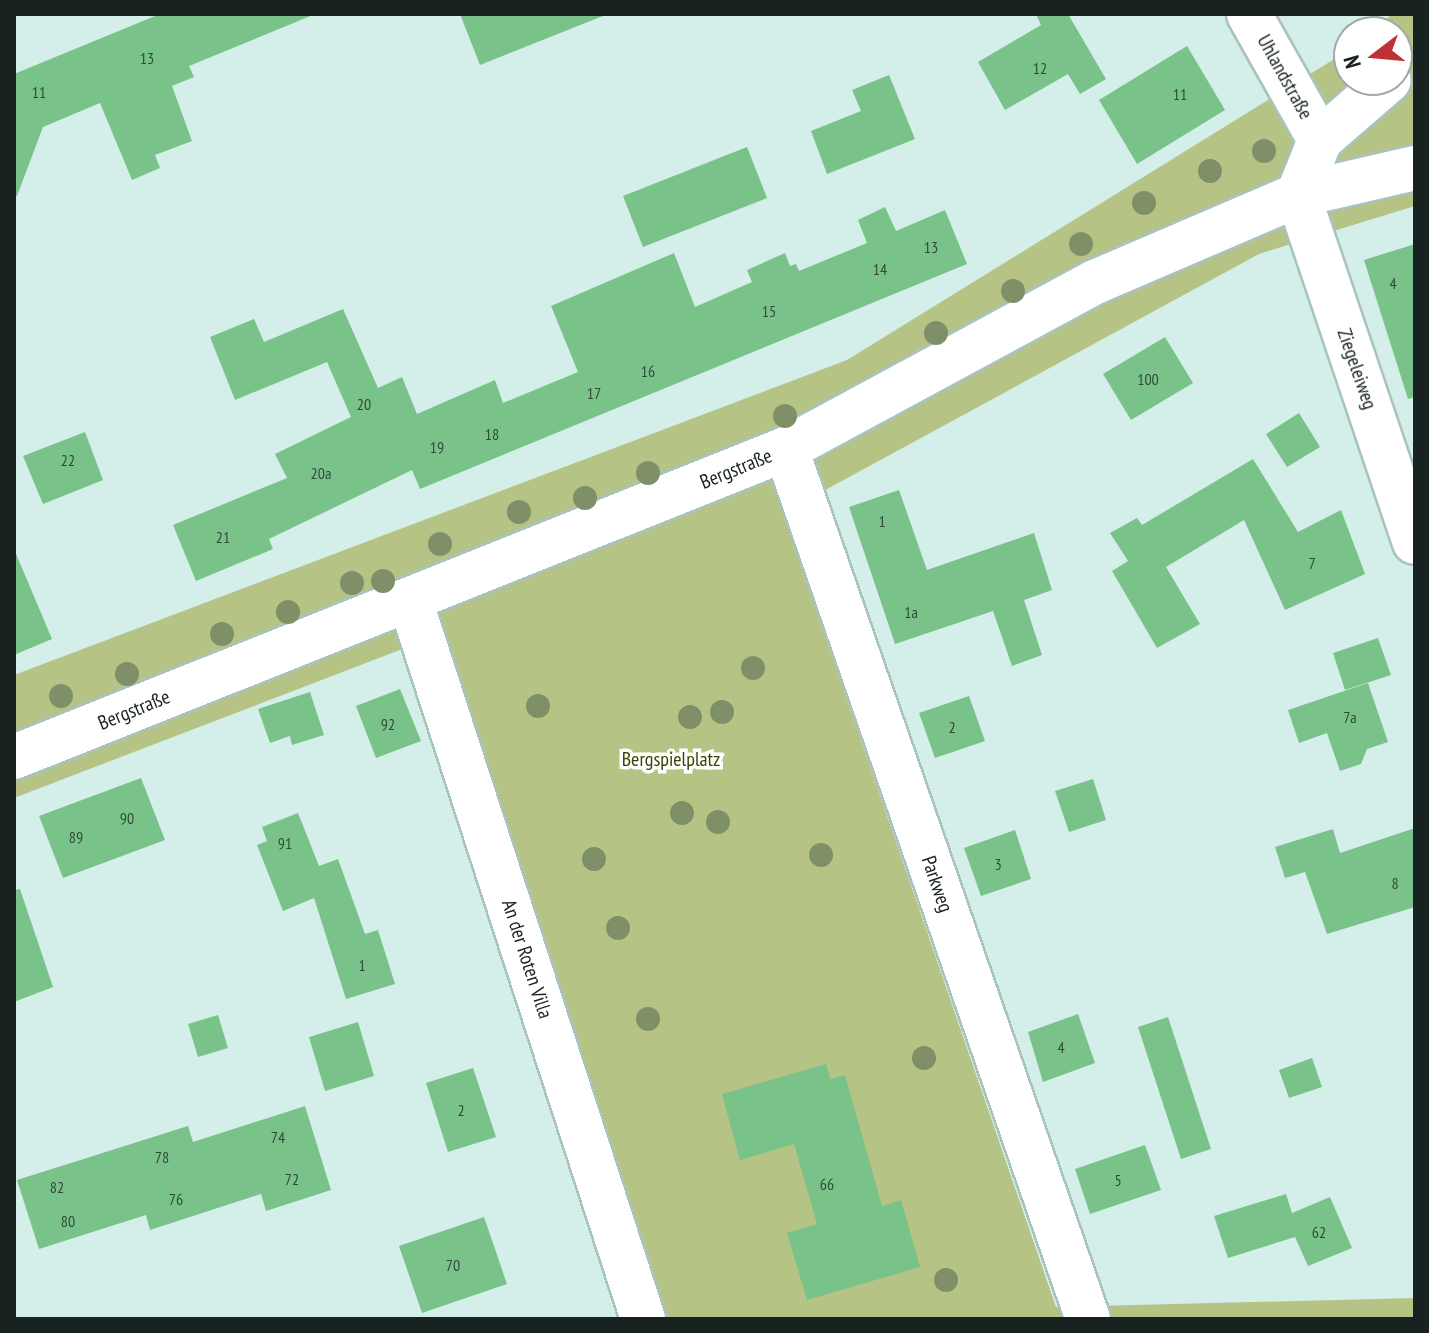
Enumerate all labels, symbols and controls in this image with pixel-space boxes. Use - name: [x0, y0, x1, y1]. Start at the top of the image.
- north arrow: [1333, 16, 1413, 96]
- street label: Uhlandstraße: [1252, 30, 1318, 124]
- house number: 13: [140, 48, 154, 68]
- text: N: [1337, 52, 1367, 72]
- house number: 12: [1033, 58, 1047, 78]
- house number: 11: [32, 82, 46, 102]
- house number: 11: [1173, 84, 1187, 104]
- house number: 13: [924, 237, 938, 257]
- house number: 14: [873, 259, 887, 279]
- house number: 4: [1389, 273, 1397, 293]
- house number: 15: [762, 301, 776, 321]
- street label: Ziegeleiweg: [1332, 326, 1382, 412]
- house number: 16: [641, 361, 655, 381]
- house number: 100: [1137, 369, 1159, 389]
- house number: 17: [587, 383, 601, 403]
- house number: 20: [357, 394, 371, 414]
- house number: 18: [485, 424, 499, 444]
- house number: 19: [430, 437, 444, 457]
- street label: Bergstraße: [696, 444, 776, 494]
- house number: 22: [61, 450, 75, 470]
- house number: 20a: [311, 463, 331, 483]
- house number: 1: [878, 511, 886, 531]
- house number: 21: [216, 527, 230, 547]
- house number: 7: [1308, 553, 1316, 573]
- house number: 1a: [904, 602, 918, 622]
- street label: Bergstraße: [94, 685, 174, 735]
- house number: 7a: [1343, 707, 1357, 727]
- house number: 92: [381, 714, 395, 734]
- house number: 2: [948, 717, 956, 737]
- park label: Bergspielplatz: [622, 747, 720, 771]
- house number: 90: [120, 808, 134, 828]
- house number: 89: [69, 827, 83, 847]
- house number: 91: [278, 833, 292, 853]
- street label: Parkweg: [916, 853, 958, 915]
- house number: 3: [994, 854, 1002, 874]
- house number: 8: [1391, 873, 1399, 893]
- street label: An der Roten Villa: [496, 896, 558, 1022]
- house number: 1: [358, 955, 366, 975]
- house number: 4: [1057, 1037, 1065, 1057]
- house number: 2: [457, 1100, 465, 1120]
- house number: 74: [271, 1127, 285, 1147]
- house number: 78: [155, 1147, 169, 1167]
- house number: 72: [285, 1169, 299, 1189]
- house number: 5: [1114, 1170, 1122, 1190]
- house number: 66: [820, 1174, 834, 1194]
- house number: 82: [50, 1177, 64, 1197]
- house number: 76: [169, 1189, 183, 1209]
- house number: 80: [61, 1211, 75, 1231]
- house number: 62: [1312, 1222, 1326, 1242]
- house number: 70: [446, 1255, 460, 1275]

